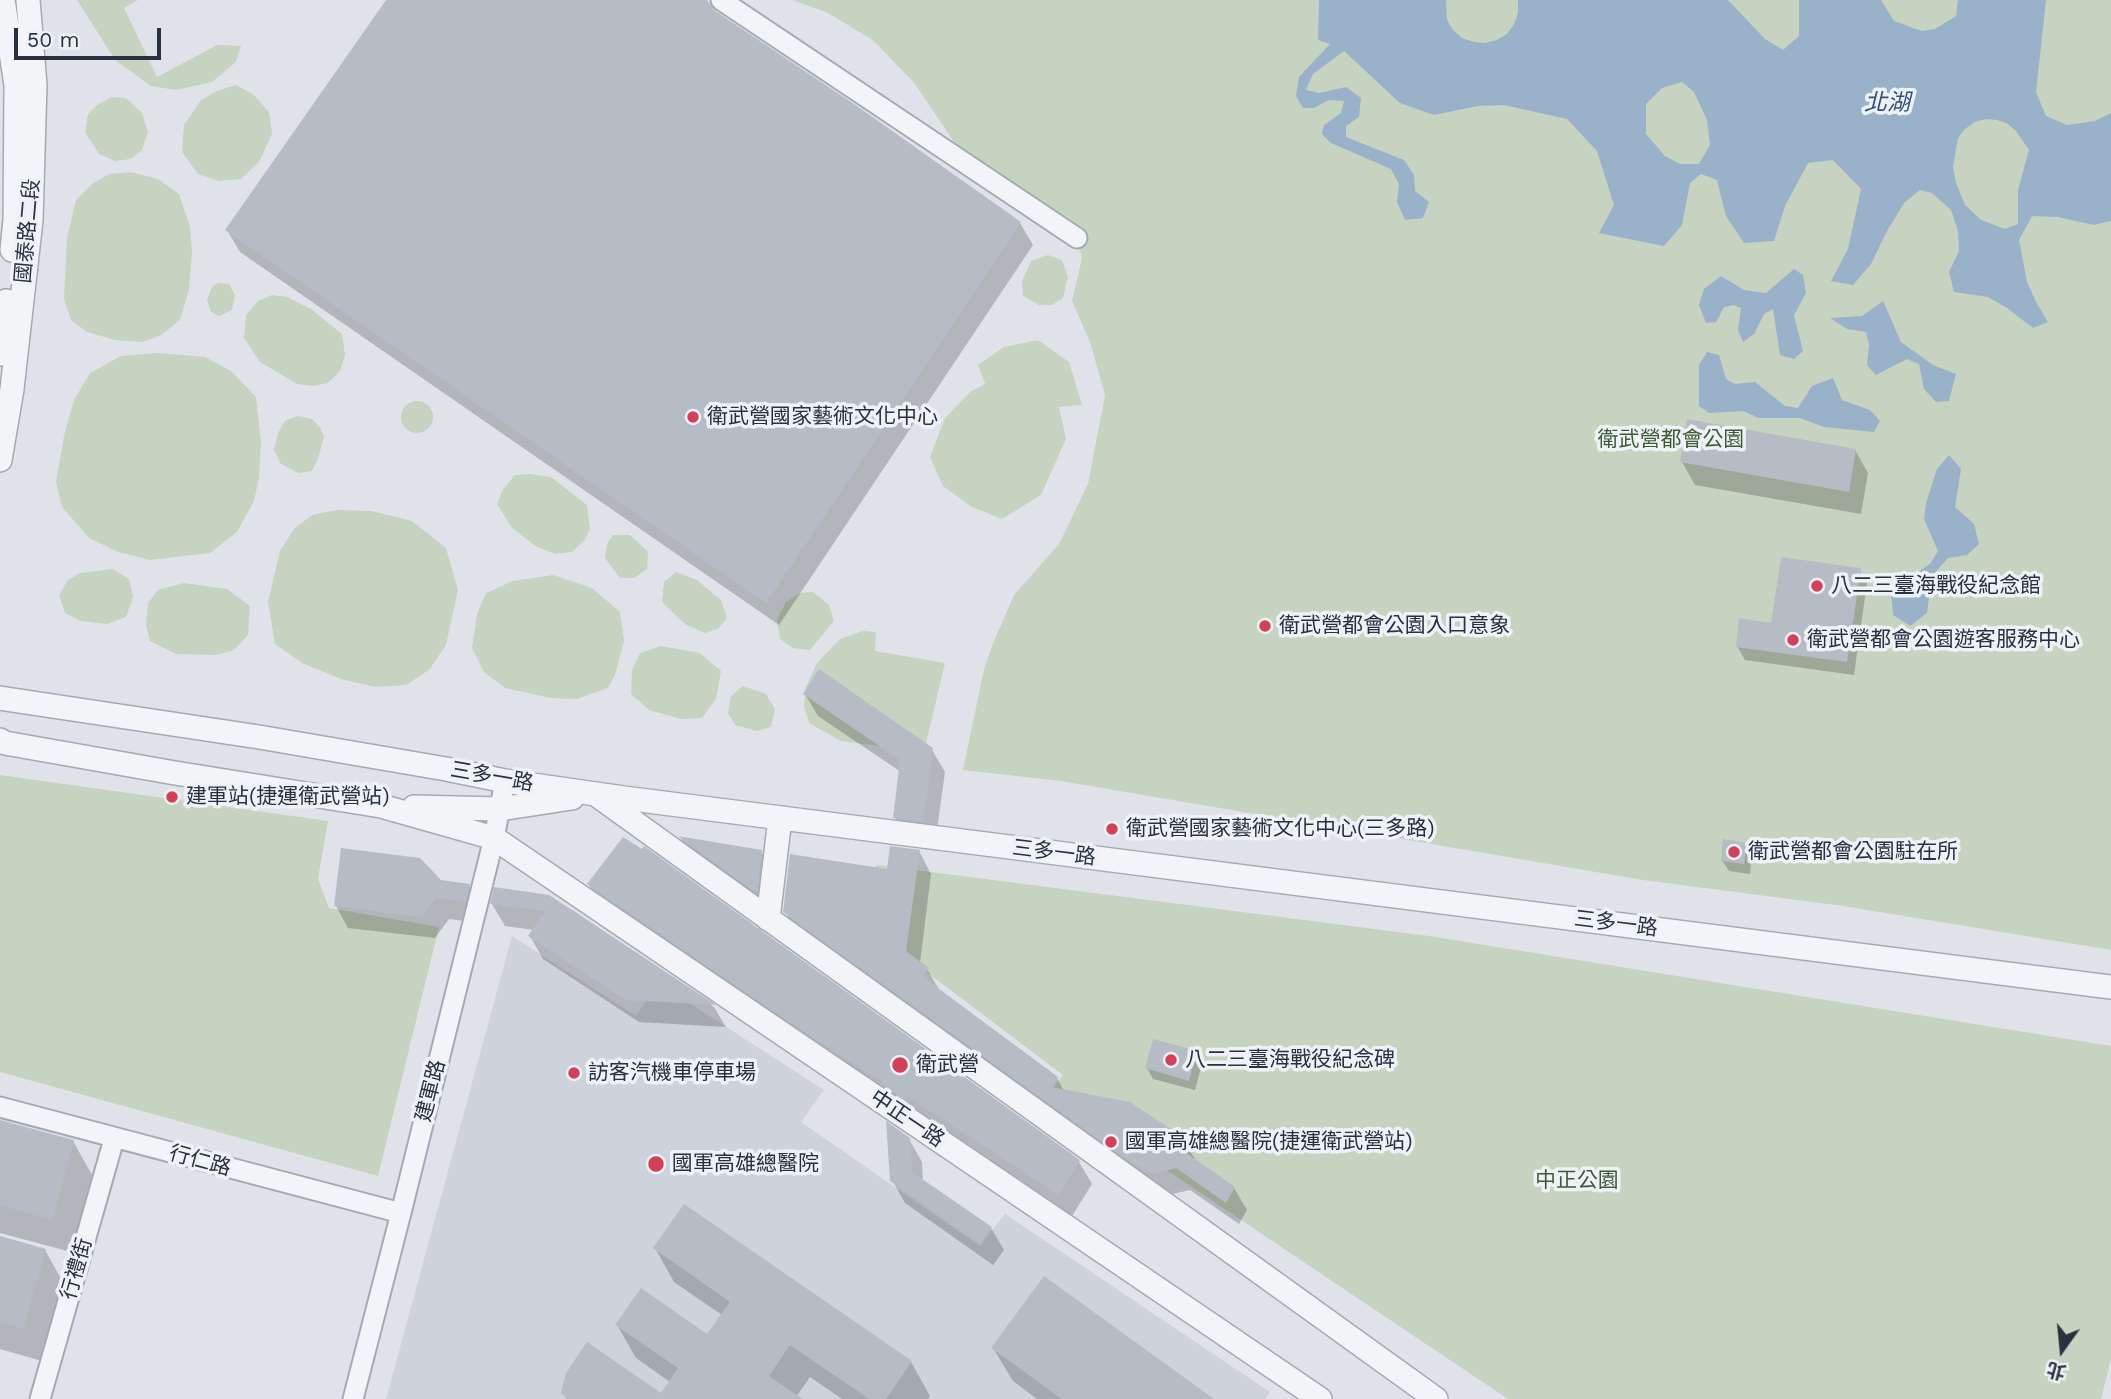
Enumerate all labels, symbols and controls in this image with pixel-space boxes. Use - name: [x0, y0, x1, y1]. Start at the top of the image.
- scale bar: [18, 14, 164, 58]
- text: 50 m: [27, 27, 79, 52]
- water label: 北湖: [1864, 89, 1910, 117]
- street label: 國泰路二段: [11, 178, 45, 284]
- place label: 衛武營國家藝術文化中心: [707, 404, 938, 430]
- marker: 衛武營國家藝術文化中心: [685, 409, 701, 425]
- park label: 衛武營都會公園: [1598, 427, 1744, 453]
- place label: 八二三臺海戰役紀念館: [1831, 573, 2041, 599]
- marker: 八二三臺海戰役紀念館: [1809, 578, 1825, 594]
- place label: 衛武營都會公園入口意象: [1279, 613, 1510, 639]
- marker: 衛武營都會公園入口意象: [1257, 618, 1273, 634]
- place label: 衛武營都會公園遊客服務中心: [1807, 627, 2080, 653]
- marker: 衛武營都會公園遊客服務中心: [1785, 632, 1801, 648]
- street label: 三多一路: [448, 757, 536, 797]
- place label: 建軍站(捷運衛武營站): [186, 784, 390, 810]
- marker: 建軍站(捷運衛武營站): [164, 789, 180, 805]
- place label: 衛武營國家藝術文化中心(三多路): [1126, 816, 1435, 842]
- marker: 衛武營國家藝術文化中心(三多路): [1104, 821, 1120, 837]
- street label: 三多一路: [1011, 835, 1097, 871]
- place label: 衛武營都會公園駐在所: [1748, 839, 1958, 865]
- marker: 衛武營都會公園駐在所: [1726, 844, 1742, 860]
- street label: 三多一路: [1573, 906, 1659, 942]
- place label: 八二三臺海戰役紀念碑: [1185, 1047, 1395, 1073]
- place label: 衛武營: [916, 1052, 979, 1078]
- marker: 八二三臺海戰役紀念碑: [1163, 1052, 1179, 1068]
- marker: 衛武營: [890, 1055, 910, 1075]
- street label: 建軍路: [411, 1057, 451, 1125]
- place label: 訪客汽機車停車場: [588, 1060, 756, 1086]
- marker: 訪客汽機車停車場: [566, 1065, 582, 1081]
- street label: 中正一路: [865, 1085, 949, 1153]
- place label: 國軍高雄總醫院(捷運衛武營站): [1125, 1129, 1413, 1155]
- marker: 國軍高雄總醫院(捷運衛武營站): [1103, 1134, 1119, 1150]
- street label: 行仁路: [166, 1141, 234, 1181]
- place label: 國軍高雄總醫院: [672, 1151, 819, 1177]
- marker: 國軍高雄總醫院: [646, 1154, 666, 1174]
- park label: 中正公園: [1535, 1168, 1619, 1194]
- street label: 行禮街: [56, 1235, 98, 1303]
- north arrow: [2027, 1315, 2097, 1385]
- text: 北: [2044, 1357, 2069, 1384]

